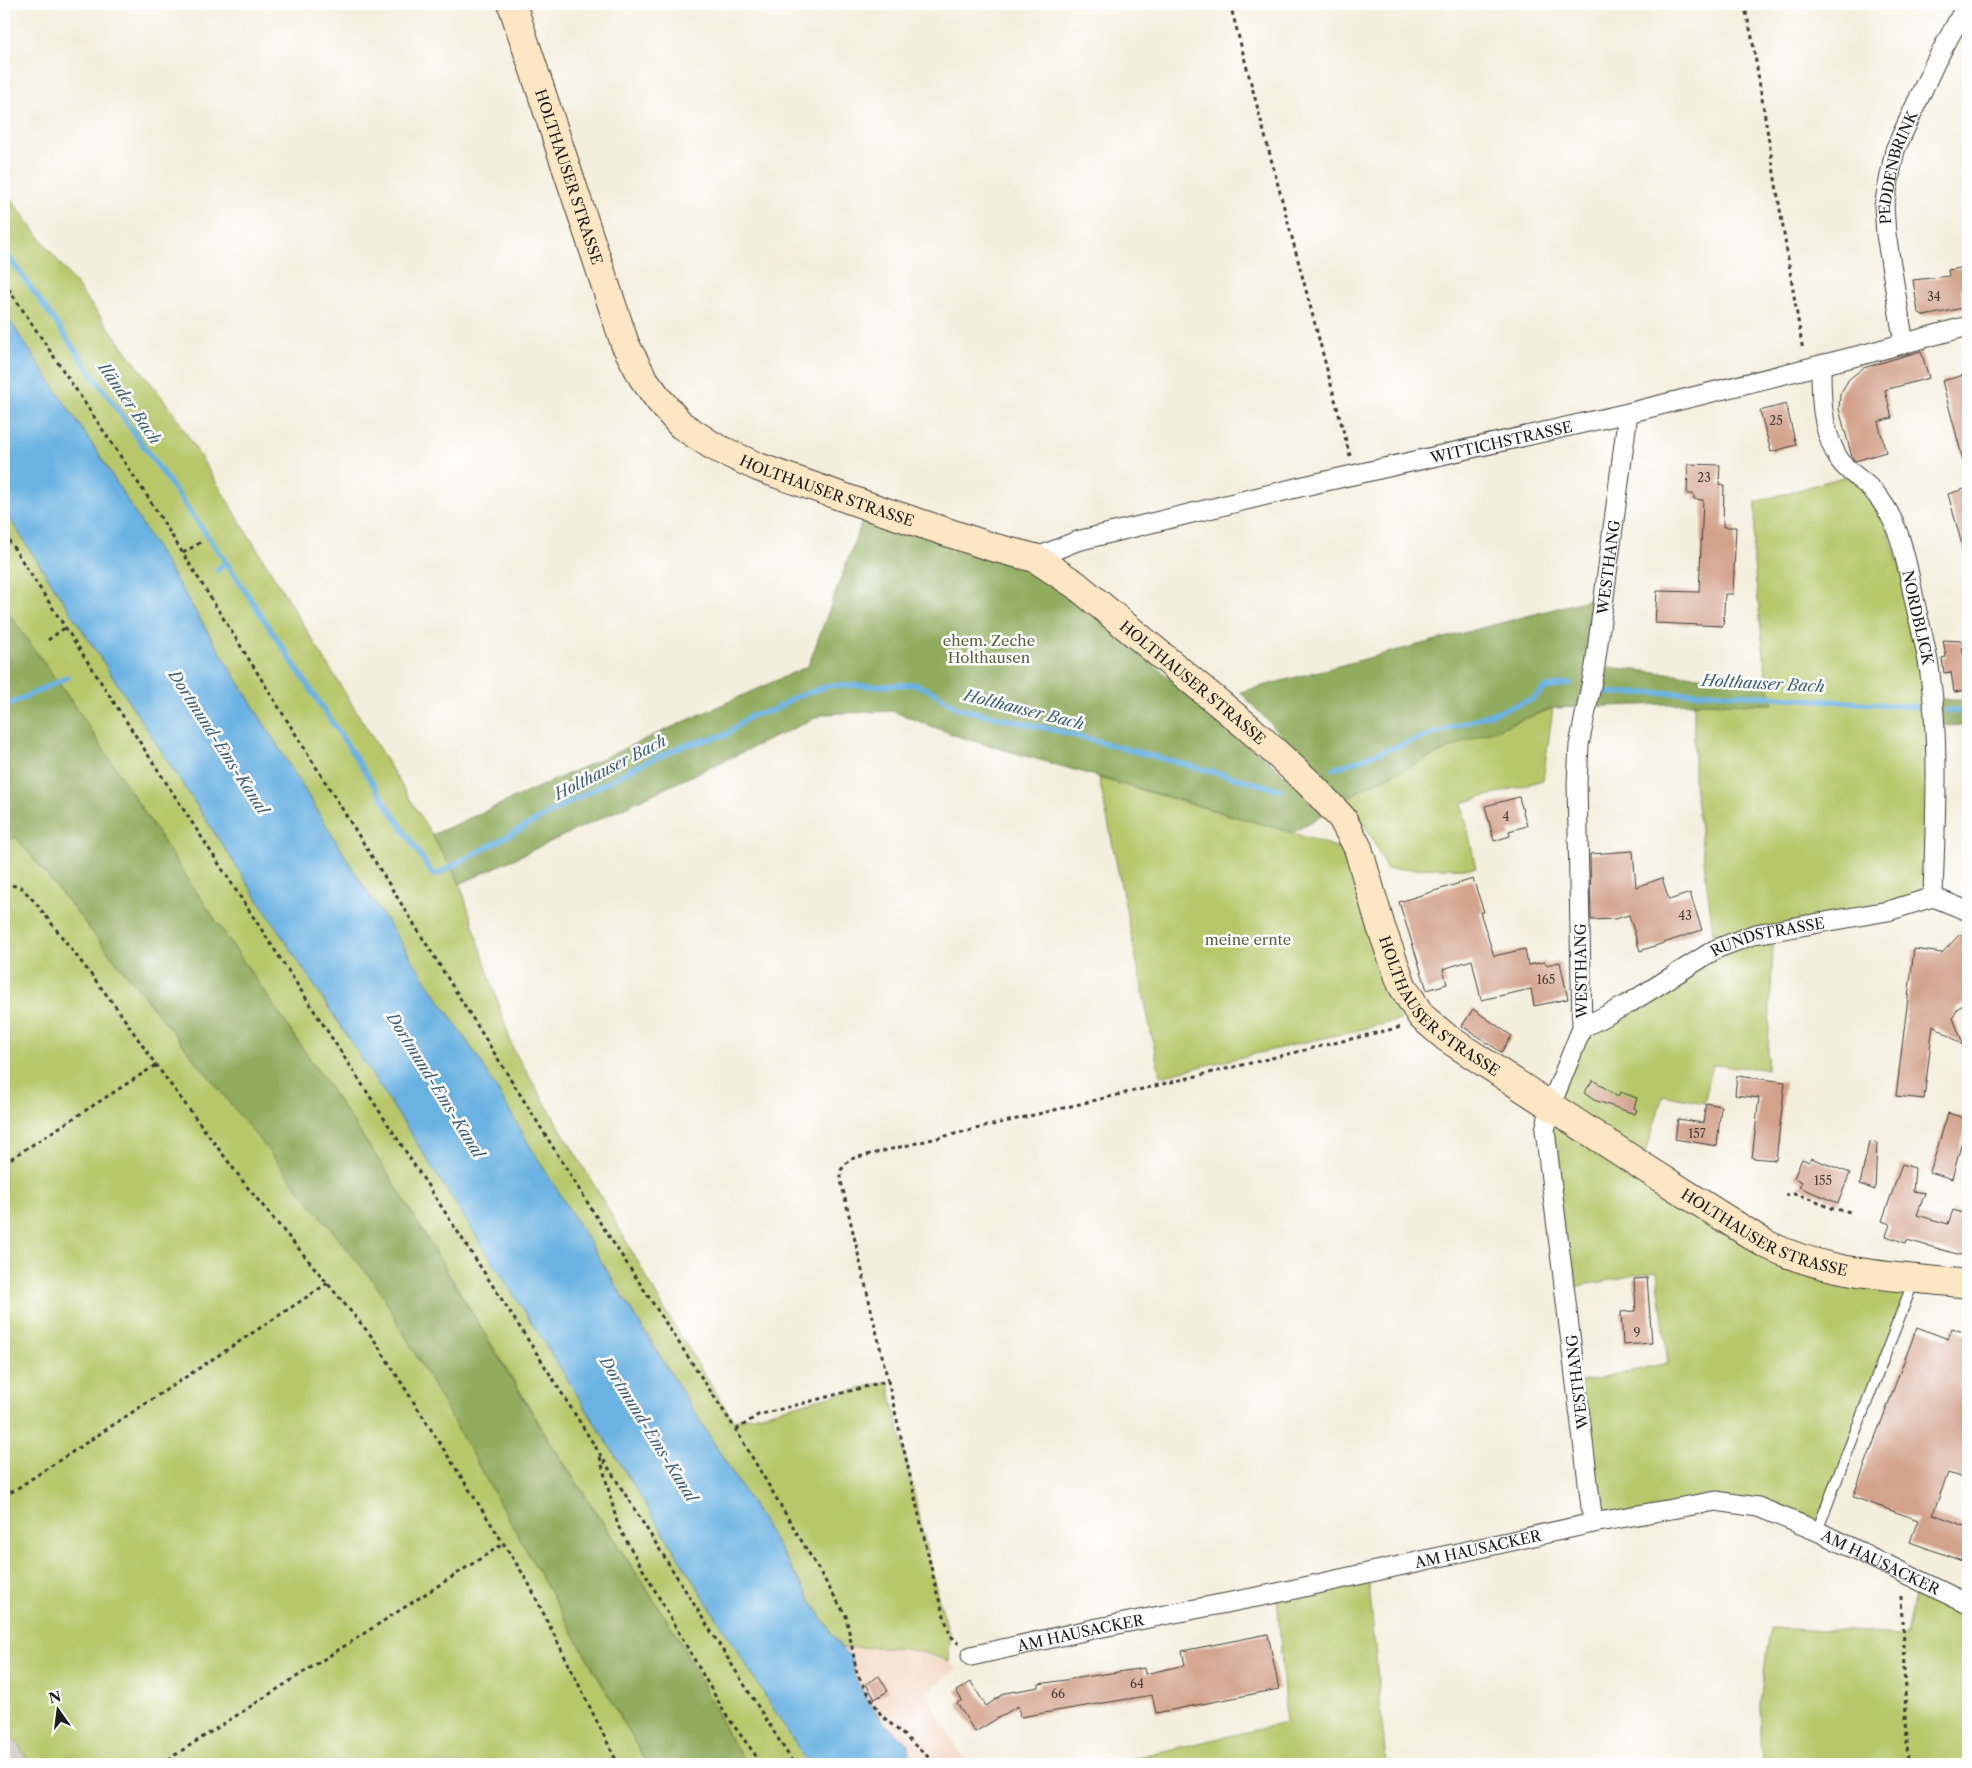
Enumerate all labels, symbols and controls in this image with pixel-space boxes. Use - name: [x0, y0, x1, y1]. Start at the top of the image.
- street label: HOLTHAUSER STRASSE: [531, 86, 607, 267]
- street label: PEDDENBRINK: [1874, 106, 1922, 225]
- house number: 34: [1927, 289, 1941, 304]
- water label: Iländer Bach: [93, 356, 166, 448]
- house number: 25: [1769, 413, 1783, 428]
- street label: WITTICHSTRASSE: [1427, 416, 1574, 467]
- street label: HOLTHAUSER STRASSE: [737, 450, 917, 530]
- house number: 23: [1697, 470, 1711, 485]
- street label: WESTHANG: [1592, 519, 1623, 617]
- street label: NORDBLICK: [1899, 568, 1938, 668]
- street label: HOLTHAUSER STRASSE: [1116, 616, 1270, 748]
- park label: ehem. Zeche Holthausen: [943, 631, 1035, 667]
- water label: Dortmund-Ems-Kanal: [164, 664, 274, 820]
- water label: Holthauser Bach: [1699, 670, 1825, 696]
- water label: Holthauser Bach: [960, 684, 1086, 734]
- water label: Holthauser Bach: [549, 730, 669, 805]
- house number: 4: [1503, 809, 1510, 824]
- house number: 43: [1678, 908, 1692, 923]
- street label: RUNDSTRASSE: [1706, 913, 1826, 960]
- street label: WESTHANG: [1571, 923, 1591, 1020]
- park label: meine ernte: [1205, 930, 1291, 949]
- street label: HOLTHAUSER STRASSE: [1375, 933, 1504, 1080]
- house number: 165: [1537, 972, 1555, 987]
- water label: Dortmund-Ems-Kanal: [382, 1007, 490, 1163]
- house number: 157: [1688, 1126, 1706, 1141]
- house number: 155: [1814, 1173, 1832, 1188]
- street label: HOLTHAUSER STRASSE: [1678, 1184, 1849, 1279]
- house number: 9: [1633, 1325, 1641, 1340]
- street label: WESTHANG: [1562, 1334, 1592, 1431]
- water label: Dortmund-Ems-Kanal: [595, 1351, 703, 1507]
- street label: AM HAUSACKER: [1412, 1525, 1544, 1572]
- street label: AM HAUSACKER: [1818, 1525, 1944, 1599]
- street label: AM HAUSACKER: [1014, 1610, 1146, 1655]
- house number: 64: [1130, 1676, 1144, 1691]
- north arrow: [32, 1686, 82, 1736]
- house number: 66: [1051, 1686, 1065, 1701]
- text: N: [47, 1687, 63, 1708]

